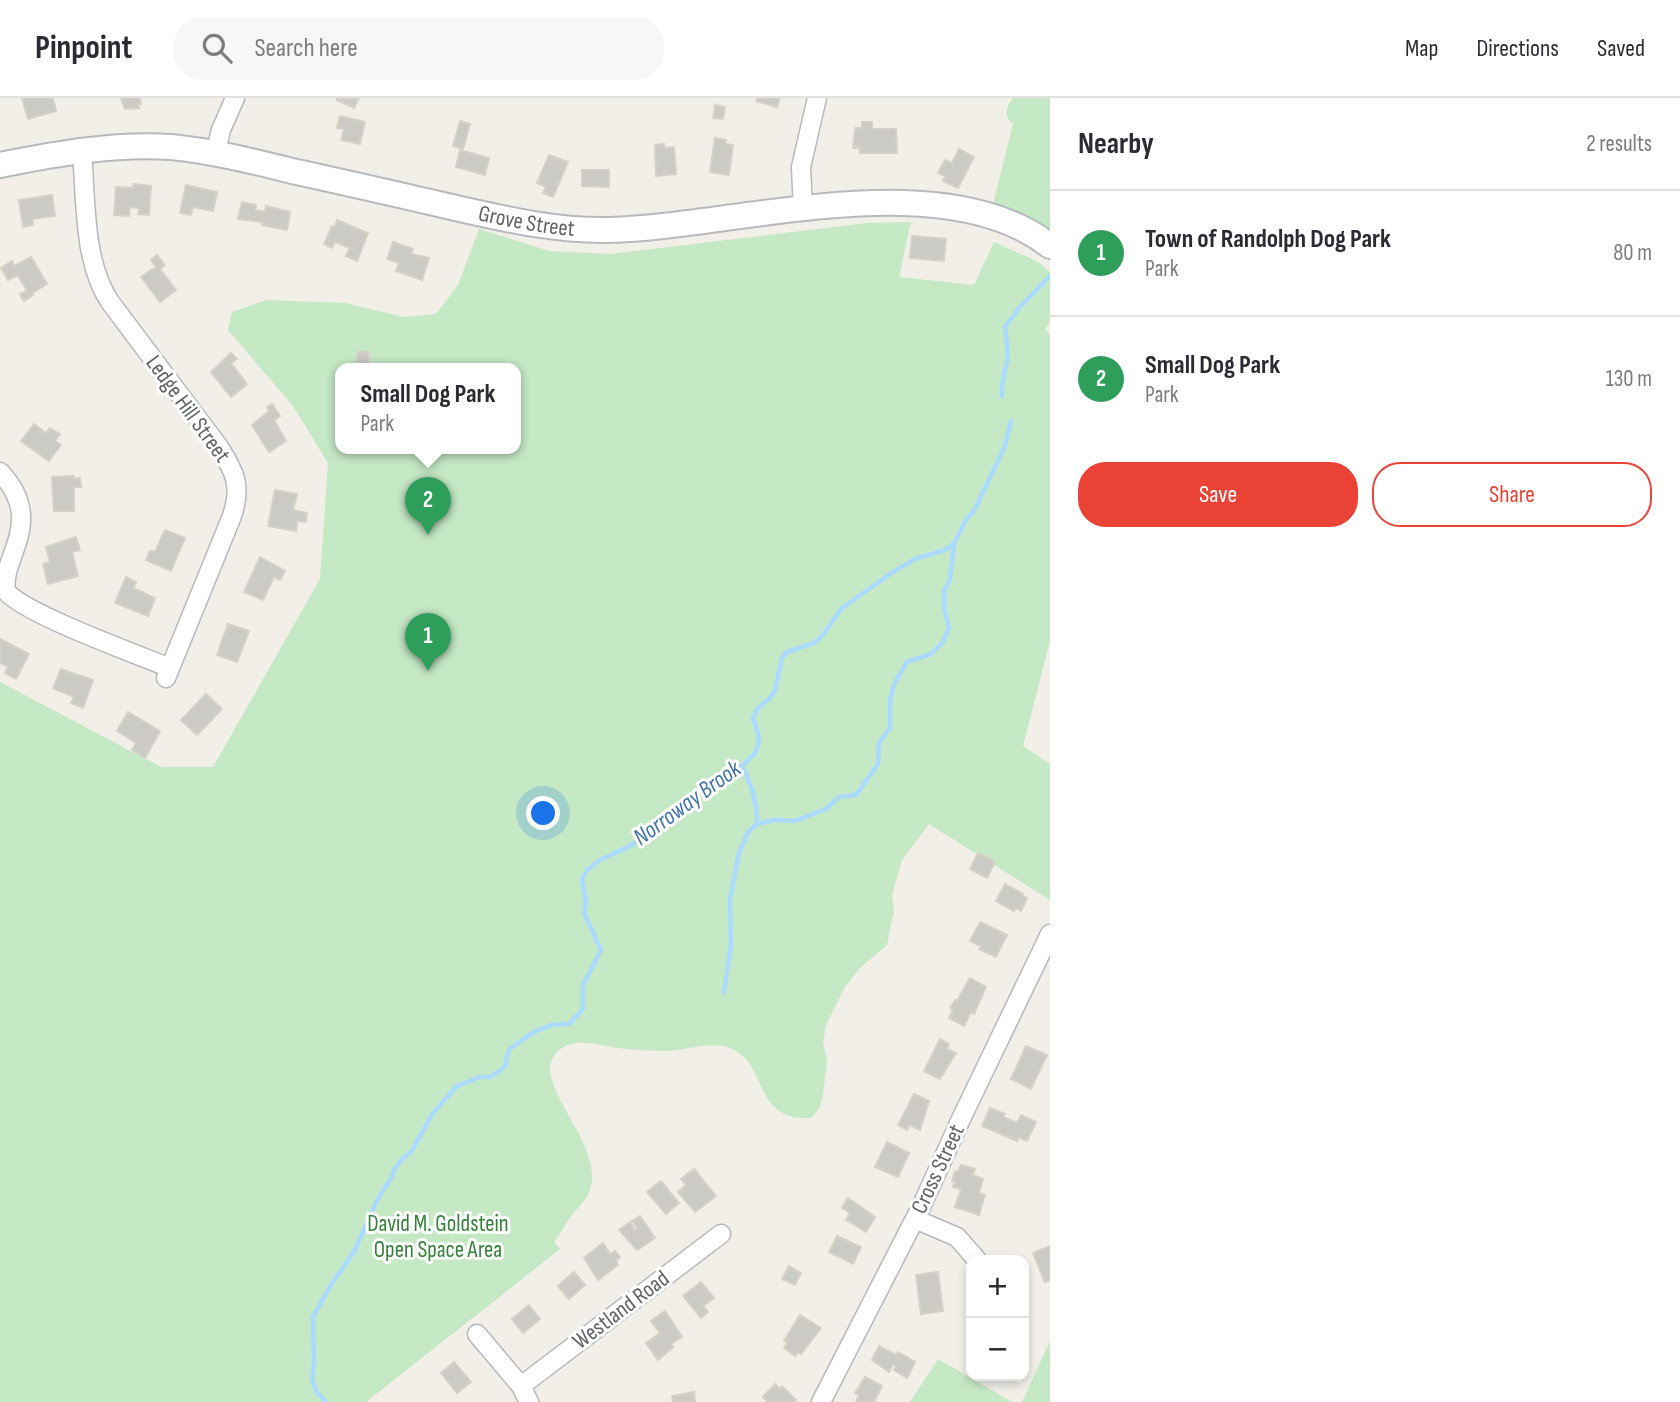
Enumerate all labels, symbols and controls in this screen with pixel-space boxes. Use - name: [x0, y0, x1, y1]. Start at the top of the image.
- search box: [174, 17, 664, 80]
- text: Pinpoint: [35, 28, 132, 68]
- icon: search: [198, 29, 236, 67]
- text: Search here: [254, 33, 358, 64]
- text: Map: [1405, 34, 1438, 63]
- text: Directions: [1476, 34, 1559, 63]
- text: Saved: [1597, 34, 1645, 63]
- text: Nearby: [1078, 126, 1154, 162]
- text: 2 results: [1586, 130, 1652, 158]
- street label: Grove Street: [476, 200, 576, 243]
- text: Town of Randolph Dog Park: [1145, 224, 1391, 255]
- text: 1: [1096, 239, 1106, 267]
- text: 80 m: [1613, 239, 1652, 267]
- text: Park: [1145, 255, 1179, 283]
- street label: Ledge Hill Street: [140, 350, 236, 468]
- text: Small Dog Park: [1145, 350, 1280, 381]
- popup: [335, 363, 521, 454]
- text: 2: [1096, 365, 1106, 393]
- text: 130 m: [1606, 365, 1652, 393]
- text: Small Dog Park: [360, 379, 496, 410]
- text: Park: [1145, 381, 1179, 409]
- text: Park: [360, 410, 394, 438]
- button: Save: [1078, 462, 1358, 527]
- button: Share: [1372, 462, 1652, 527]
- pin: 2: [405, 477, 451, 535]
- pin: 1: [405, 613, 451, 671]
- water label: Norroway Brook: [628, 754, 747, 852]
- your location: [526, 796, 560, 830]
- street label: Cross Street: [905, 1120, 971, 1218]
- park label: David M. Goldstein Open Space Area: [367, 1210, 509, 1264]
- map controls: [966, 1255, 1029, 1381]
- button: +: [966, 1255, 1029, 1318]
- street label: Westland Road: [567, 1265, 675, 1355]
- button: −: [966, 1318, 1029, 1381]

